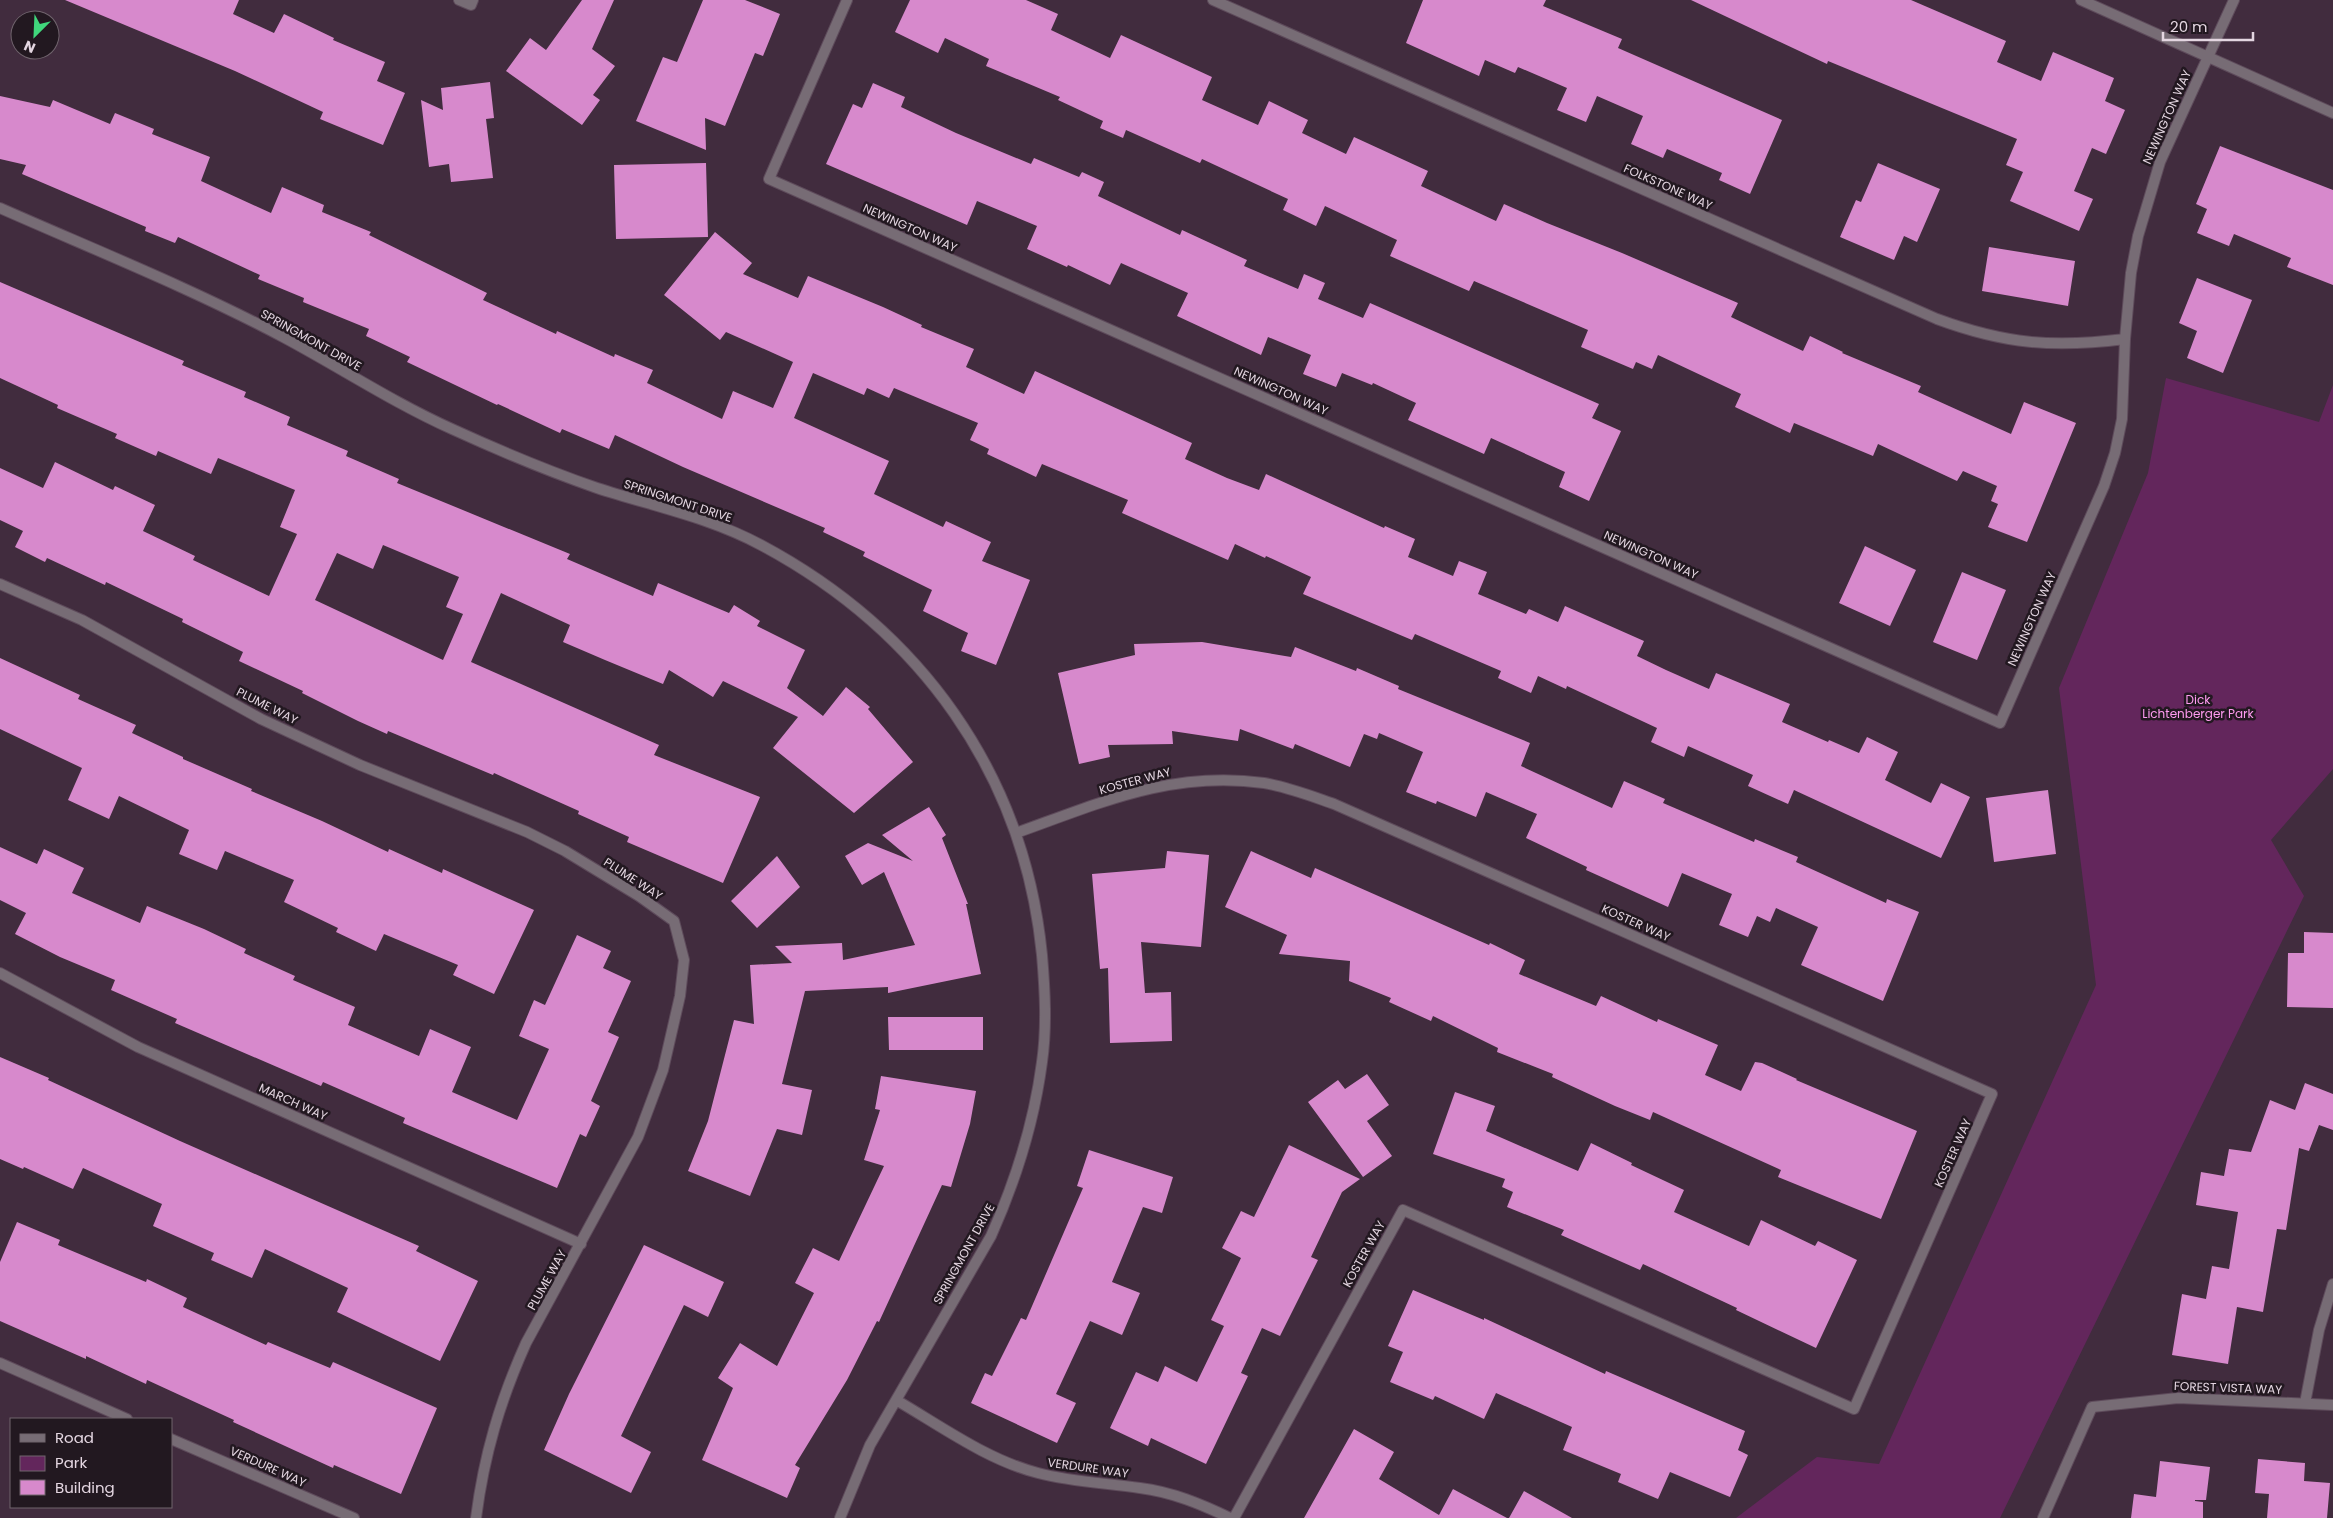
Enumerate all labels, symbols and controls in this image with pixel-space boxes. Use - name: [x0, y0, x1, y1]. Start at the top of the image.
- north arrow: [10, 10, 60, 60]
- scale bar: [2163, 10, 2253, 42]
- text: 20 m: [2170, 16, 2208, 37]
- text: N: [21, 36, 39, 58]
- street label: NEWINGTON WAY: [2138, 67, 2195, 167]
- street label: FOLKSTONE WAY: [1621, 159, 1715, 214]
- street label: NEWINGTON WAY: [860, 199, 960, 256]
- street label: SPRINGMONT DRIVE: [258, 305, 365, 374]
- street label: NEWINGTON WAY: [1231, 362, 1331, 419]
- street label: SPRINGMONT DRIVE: [622, 475, 734, 526]
- street label: NEWINGTON WAY: [1601, 526, 1701, 583]
- street label: NEWINGTON WAY: [2003, 569, 2060, 669]
- street label: PLUME WAY: [234, 683, 301, 728]
- park label: Dick Lichtenberger Park: [2142, 691, 2255, 722]
- street label: KOSTER WAY: [1097, 763, 1173, 798]
- street label: PLUME WAY: [601, 853, 666, 904]
- street label: KOSTER WAY: [1599, 900, 1673, 945]
- street label: MARCH WAY: [256, 1079, 330, 1124]
- street label: KOSTER WAY: [1930, 1116, 1975, 1190]
- street label: SPRINGMONT DRIVE: [929, 1200, 998, 1307]
- street label: KOSTER WAY: [1338, 1217, 1389, 1290]
- street label: PLUME WAY: [523, 1246, 570, 1313]
- street label: FOREST VISTA WAY: [2174, 1377, 2282, 1398]
- legend: [10, 1418, 172, 1508]
- text: Road: [55, 1427, 94, 1448]
- street label: VERDURE WAY: [227, 1442, 309, 1491]
- text: Park: [55, 1452, 87, 1473]
- street label: VERDURE WAY: [1046, 1453, 1130, 1482]
- text: Building: [55, 1477, 115, 1498]

